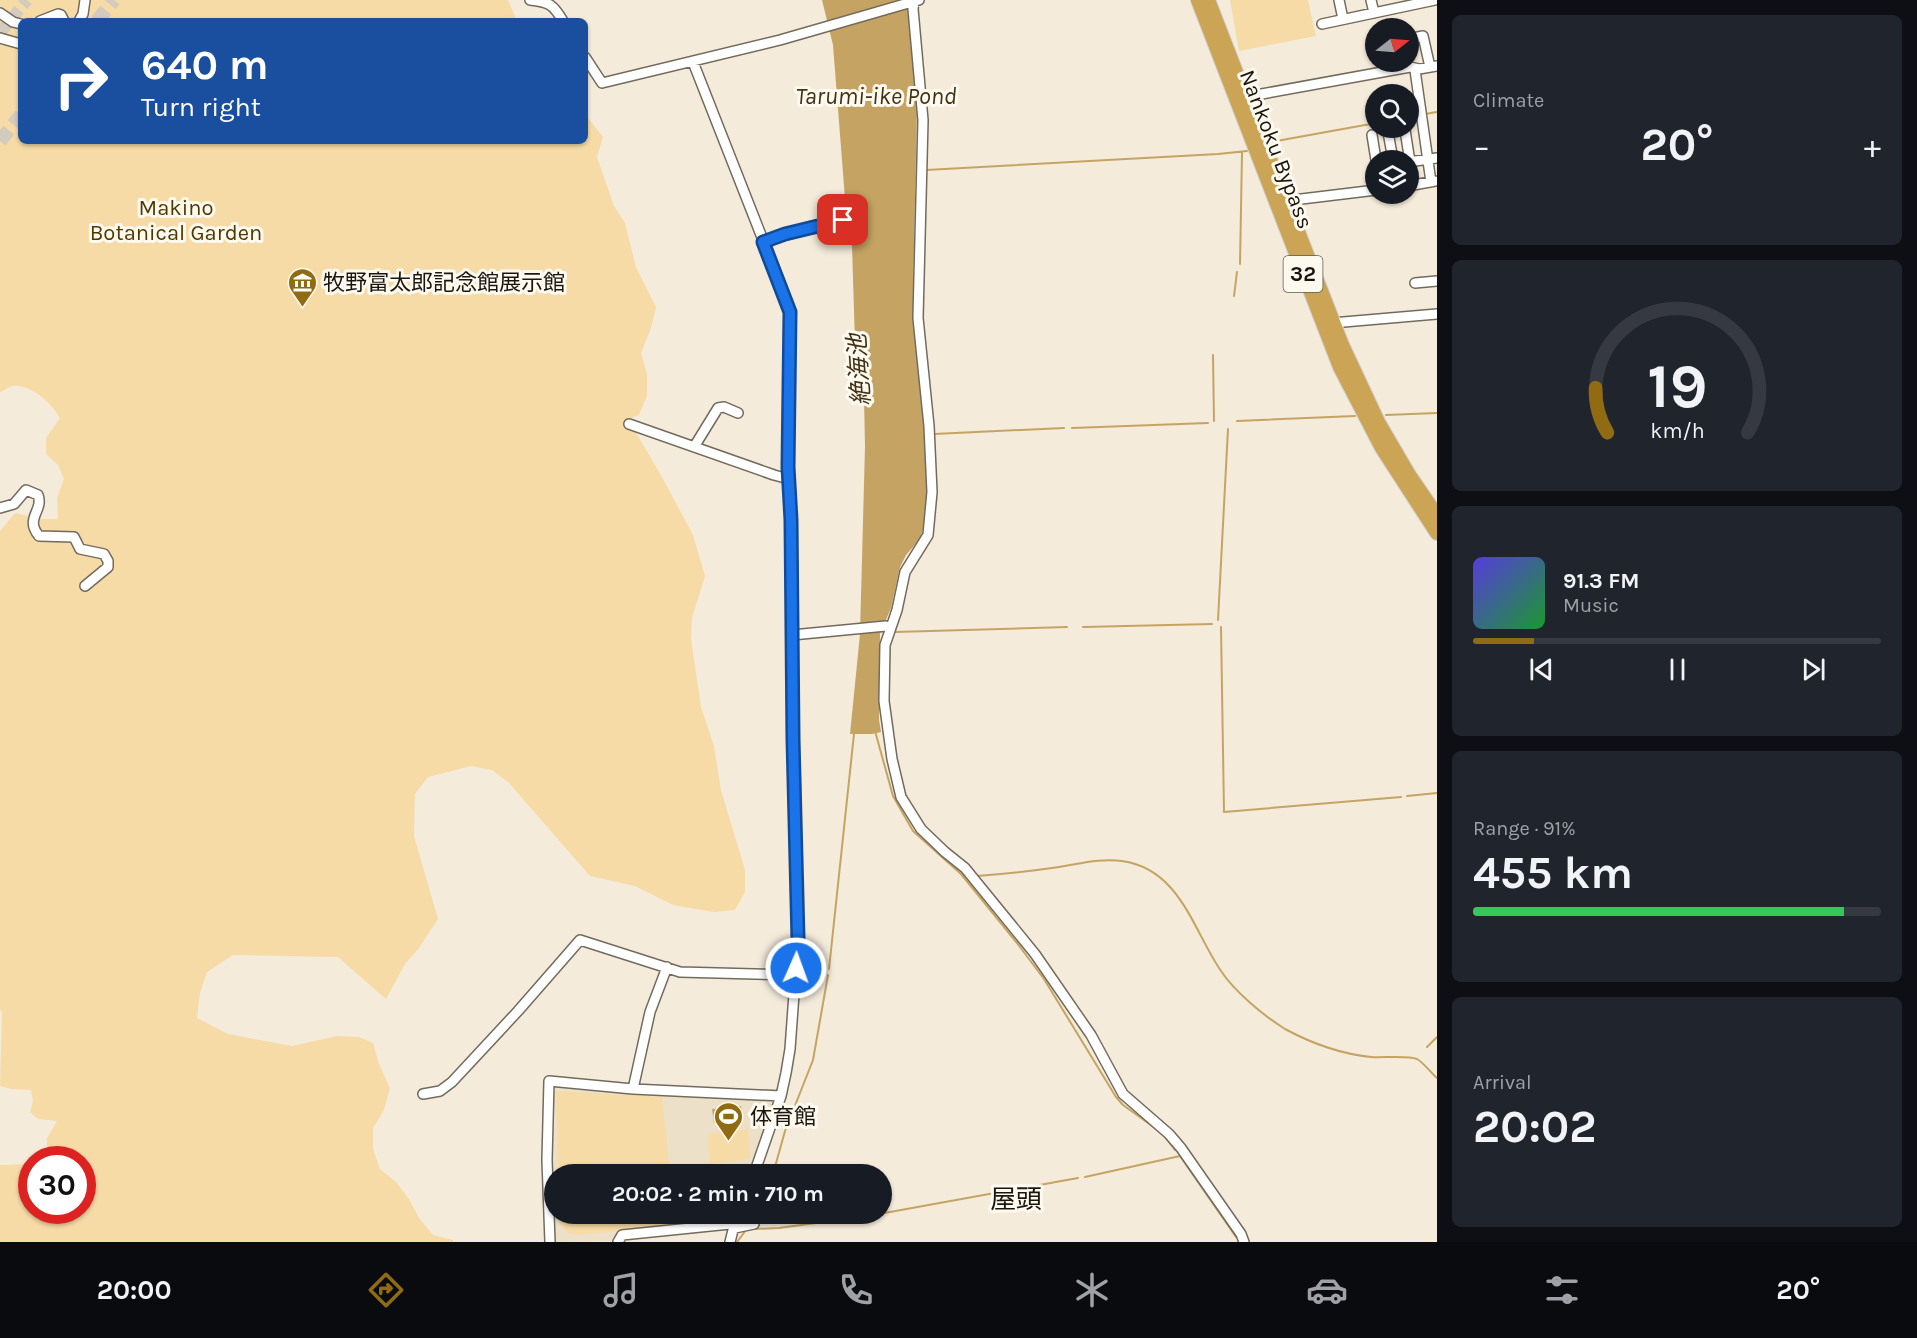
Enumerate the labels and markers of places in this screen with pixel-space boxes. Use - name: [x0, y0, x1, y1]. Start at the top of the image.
- pin: [817, 194, 868, 245]
- museum icon: 牧野富太郎記念館展示館: [286, 266, 318, 308]
- place label: 牧野富太郎記念館展示館: [323, 270, 565, 296]
- sports icon: 体育館: [713, 1100, 745, 1142]
- place label: 体育館: [750, 1104, 816, 1130]

